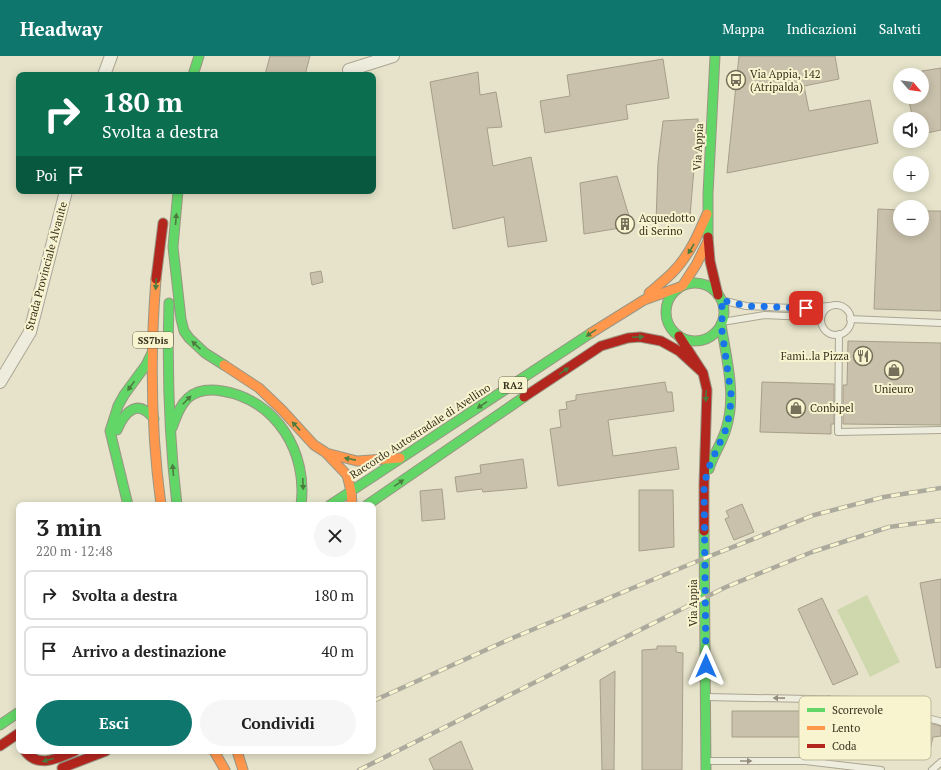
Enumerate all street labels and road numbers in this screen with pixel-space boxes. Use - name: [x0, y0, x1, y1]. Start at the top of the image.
- street label: Via Appia: [690, 122, 706, 171]
- street label: Strada Provinciale Alvanite: [22, 200, 70, 332]
- road number: SS7bis: [133, 332, 173, 348]
- road number: RA2: [499, 377, 527, 393]
- street label: Raccordo Autostradale di Avellino: [347, 380, 493, 482]
- street label: Via Appia: [686, 579, 700, 627]

